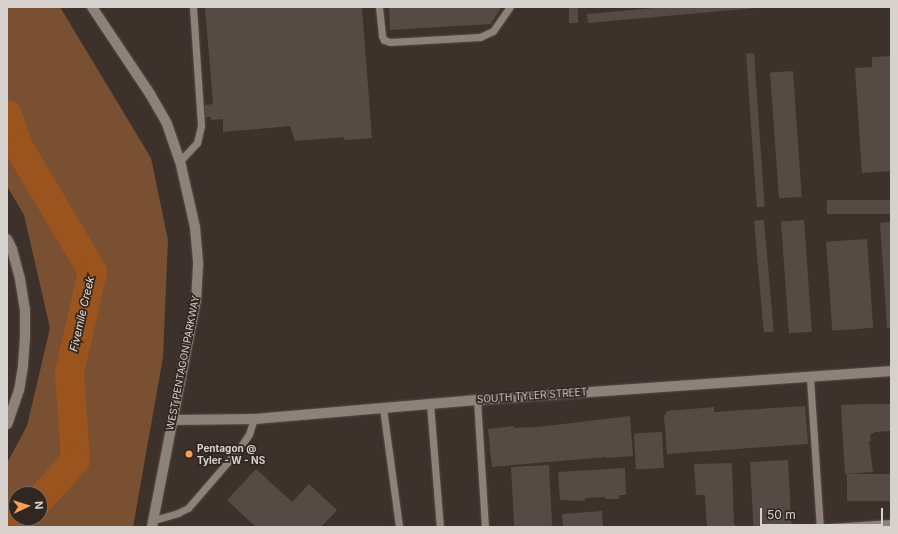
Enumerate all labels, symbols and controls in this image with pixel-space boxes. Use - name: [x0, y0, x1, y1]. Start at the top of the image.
- water label: Fivemile Creek: [67, 275, 97, 353]
- street label: WEST PENTAGON PARKWAY: [164, 295, 202, 431]
- street label: SOUTH TYLER STREET: [477, 386, 587, 406]
- place label: Pentagon @ Tyler - W - NS: [197, 442, 265, 466]
- marker: Pentagon @ Tyler - W - NS: [184, 449, 194, 459]
- north arrow: [8, 486, 48, 526]
- scale bar: [762, 500, 885, 526]
- text: N: [32, 501, 46, 510]
- text: 50 m: [767, 507, 796, 522]

